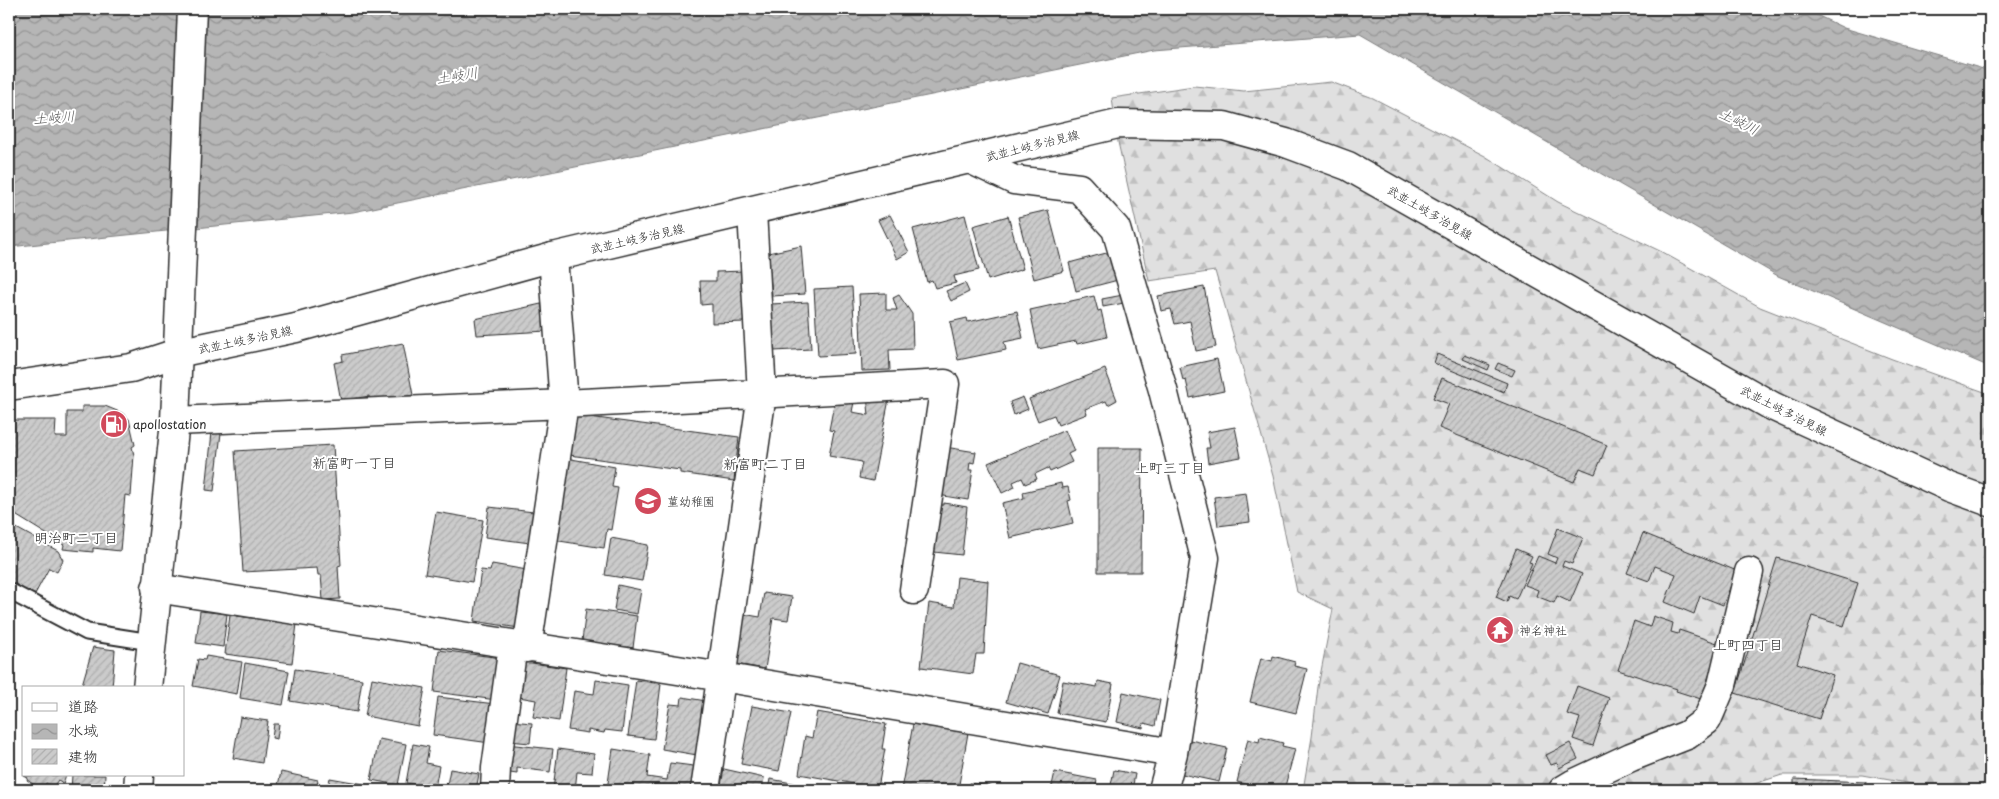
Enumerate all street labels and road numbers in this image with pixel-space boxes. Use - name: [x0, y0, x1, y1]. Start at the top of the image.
- street label: 武並土岐多治見線: [983, 125, 1081, 165]
- street label: 武並土岐多治見線: [1384, 180, 1476, 244]
- street label: 武並土岐多治見線: [588, 218, 686, 258]
- street label: 武並土岐多治見線: [196, 320, 294, 358]
- street label: 武並土岐多治見線: [1737, 380, 1831, 440]

